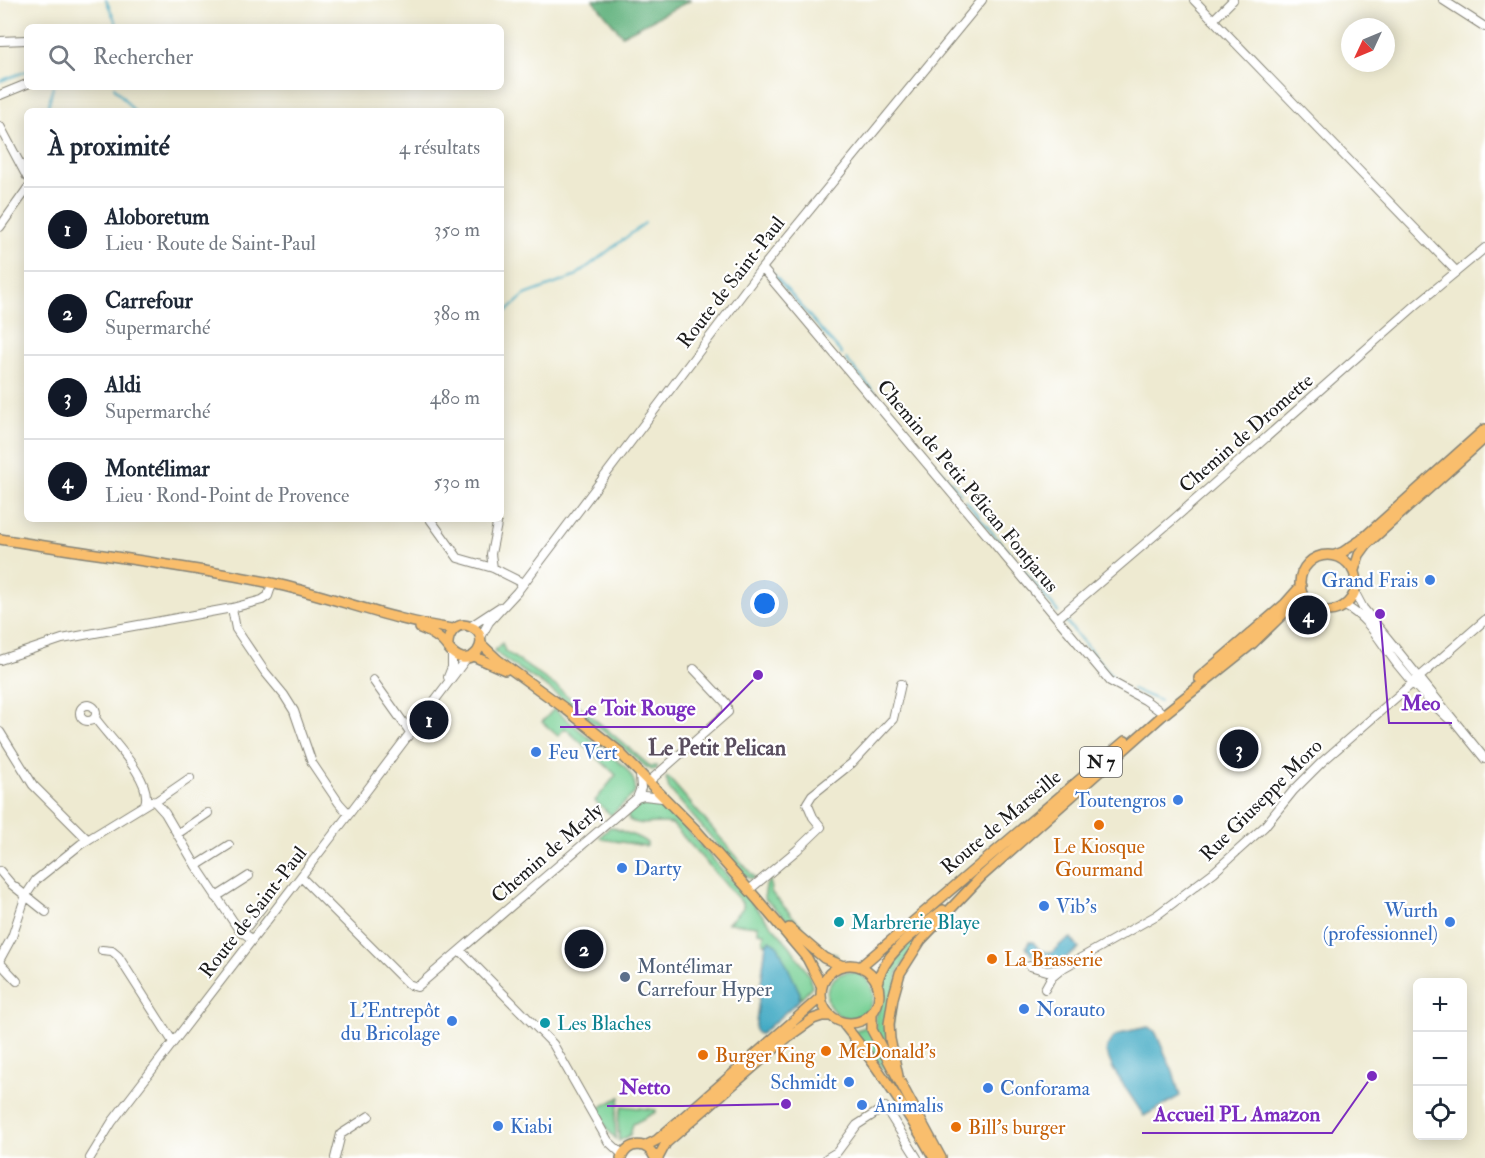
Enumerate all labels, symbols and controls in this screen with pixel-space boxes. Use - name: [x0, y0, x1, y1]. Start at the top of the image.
- north arrow: [1341, 18, 1395, 72]
- search box: [24, 24, 504, 90]
- icon: search: [45, 41, 78, 74]
- text: Rechercher: [93, 43, 193, 71]
- text: À proximité: [48, 131, 170, 163]
- text: 4 résultats: [399, 135, 480, 160]
- text: Aloboretum: [105, 203, 209, 231]
- street label: Route de Saint-Paul: [672, 211, 790, 353]
- text: 1: [64, 217, 71, 242]
- text: 350 m: [434, 217, 480, 242]
- text: Lieu · Route de Saint-Paul: [105, 231, 316, 256]
- text: Carrefour: [105, 287, 193, 315]
- text: 2: [62, 301, 73, 326]
- text: 380 m: [433, 301, 480, 326]
- text: Supermarché: [105, 315, 210, 340]
- street label: Chemin de Dromette: [1174, 368, 1318, 498]
- text: Aldi: [105, 371, 141, 399]
- street label: Chemin de Petit Pélican Fontjarus: [872, 375, 1064, 597]
- text: 3: [64, 385, 71, 410]
- text: 480 m: [430, 385, 480, 410]
- text: Supermarché: [105, 399, 210, 424]
- text: Montélimar: [105, 455, 210, 483]
- text: 4: [62, 469, 73, 494]
- text: 530 m: [434, 469, 480, 494]
- text: Lieu · Rond-Point de Provence: [105, 483, 349, 508]
- place label: Grand Frais: [1321, 568, 1418, 593]
- marker: Grand Frais: [1423, 573, 1437, 587]
- your location: [750, 589, 779, 618]
- pin: 4: [1288, 592, 1328, 638]
- callout: Meo: [1389, 684, 1452, 723]
- callout: Le Toit Rouge: [560, 688, 707, 727]
- text: Meo: [1401, 690, 1440, 717]
- text: Le Toit Rouge: [573, 695, 696, 722]
- pin: 1: [410, 698, 448, 742]
- pin: 3: [1220, 726, 1258, 771]
- district label: Le Petit Pelican: [648, 734, 787, 762]
- street label: Rue Giuseppe Moro: [1195, 734, 1328, 867]
- place label: Feu Vert: [548, 740, 618, 765]
- marker: Feu Vert: [529, 745, 543, 759]
- road number: N 7: [1080, 747, 1122, 777]
- street label: Route de Marseille: [936, 764, 1066, 880]
- place label: Toutengros: [1075, 788, 1166, 813]
- marker: Toutengros: [1171, 793, 1185, 807]
- street label: Chemin de Merly: [486, 797, 609, 908]
- marker: Le Kiosque Gourmand: [1092, 818, 1106, 832]
- place label: Le Kiosque Gourmand: [1053, 834, 1145, 882]
- street label: Route de Saint-Paul: [194, 841, 312, 983]
- place label: Darty: [634, 856, 682, 881]
- marker: Darty: [615, 861, 629, 875]
- place label: Vib's: [1056, 894, 1097, 919]
- place label: Wurth (professionnel): [1323, 898, 1439, 947]
- marker: Vib's: [1037, 899, 1051, 913]
- place label: Marbrerie Blaye: [851, 910, 980, 935]
- marker: Marbrerie Blaye: [832, 915, 846, 929]
- marker: Wurth (professionnel): [1443, 915, 1457, 929]
- pin: 2: [564, 926, 604, 972]
- place label: La Brasserie: [1004, 947, 1103, 972]
- marker: La Brasserie: [985, 952, 999, 966]
- place label: Montélimar Carrefour Hyper: [637, 954, 772, 1003]
- marker: Montélimar Carrefour Hyper: [618, 970, 632, 984]
- map controls: [1413, 978, 1467, 1140]
- button: +: [1413, 978, 1467, 1032]
- place label: Norauto: [1036, 997, 1105, 1022]
- place label: L'Entrepôt du Bricolage: [341, 998, 441, 1046]
- marker: Norauto: [1017, 1002, 1031, 1016]
- place label: Les Blaches: [557, 1011, 651, 1036]
- marker: L'Entrepôt du Bricolage: [445, 1014, 459, 1028]
- marker: Les Blaches: [538, 1016, 552, 1030]
- button: −: [1413, 1032, 1467, 1086]
- place label: McDonald's: [838, 1039, 936, 1064]
- place label: Burger King: [715, 1043, 816, 1068]
- marker: McDonald's: [819, 1044, 833, 1058]
- marker: Burger King: [696, 1048, 710, 1062]
- callout: Netto: [607, 1067, 682, 1106]
- place label: Schmidt: [770, 1070, 838, 1095]
- text: Netto: [619, 1074, 670, 1101]
- marker: Schmidt: [842, 1075, 856, 1089]
- place label: Conforama: [1000, 1076, 1091, 1101]
- marker: Conforama: [981, 1081, 995, 1095]
- button: locate: [1413, 1086, 1467, 1140]
- place label: Animalis: [873, 1093, 944, 1118]
- callout: Accueil PL Amazon: [1142, 1094, 1332, 1133]
- marker: Animalis: [855, 1098, 869, 1112]
- text: Accueil PL Amazon: [1153, 1101, 1320, 1128]
- place label: Kiabi: [510, 1114, 553, 1139]
- place label: Bill's burger: [968, 1115, 1066, 1140]
- marker: Kiabi: [491, 1119, 505, 1133]
- marker: Bill's burger: [949, 1120, 963, 1134]

